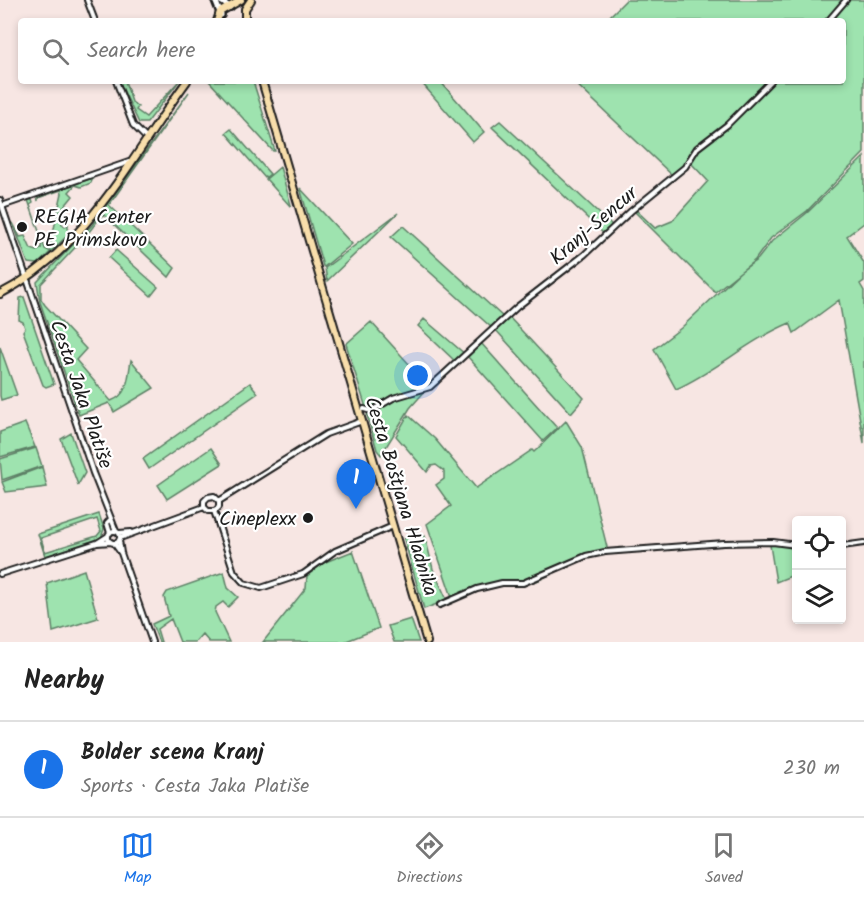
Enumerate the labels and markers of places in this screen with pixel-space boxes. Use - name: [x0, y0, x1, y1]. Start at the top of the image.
- place label: REGIA Center PE Primskovo: [34, 202, 152, 257]
- marker: REGIA Center PE Primskovo: [15, 220, 29, 234]
- pin: 1: [336, 460, 376, 509]
- place label: Cineplexx: [219, 504, 296, 536]
- marker: Cineplexx: [301, 511, 315, 525]

